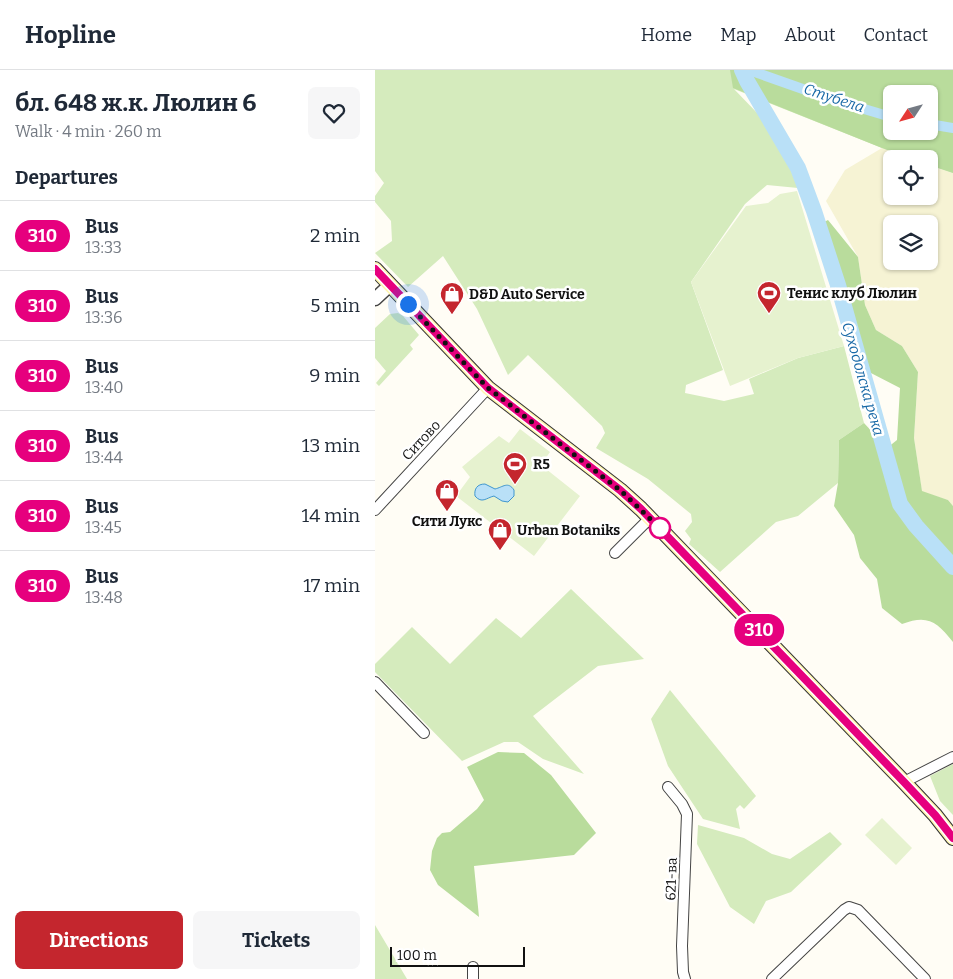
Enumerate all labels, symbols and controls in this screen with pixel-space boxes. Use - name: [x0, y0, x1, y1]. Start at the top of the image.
- text: Hopline: [25, 21, 116, 49]
- text: Home: [641, 24, 692, 46]
- text: Map: [720, 24, 756, 46]
- text: About: [784, 24, 835, 46]
- text: Contact: [863, 24, 928, 46]
- water label: Стубела: [801, 80, 867, 116]
- north arrow: [883, 85, 937, 140]
- map controls: [883, 85, 938, 270]
- button: heart: [308, 87, 360, 139]
- text: бл. 648 ж.к. Люлин 6: [15, 89, 256, 117]
- text: Walk · 4 min · 260 m: [15, 122, 162, 141]
- button: locate: [883, 150, 938, 205]
- text: Departures: [15, 166, 118, 189]
- text: Bus: [85, 215, 119, 238]
- button: layers: [883, 215, 938, 270]
- text: 2 min: [310, 224, 360, 247]
- text: 310: [28, 225, 57, 247]
- text: 13:33: [85, 238, 122, 257]
- sports icon: Тенис клуб Люлин: [756, 280, 782, 314]
- shop icon: D&D Auto Service: [439, 281, 465, 315]
- text: Bus: [85, 285, 119, 308]
- place label: Тенис клуб Люлин: [787, 285, 917, 302]
- place label: D&D Auto Service: [469, 286, 585, 303]
- your location: [396, 292, 421, 317]
- text: 5 min: [310, 294, 360, 317]
- text: 310: [28, 295, 57, 317]
- text: 13:36: [85, 308, 123, 327]
- water label: Суходолска река: [838, 320, 888, 438]
- text: Bus: [85, 355, 119, 378]
- text: 9 min: [309, 364, 360, 387]
- text: 310: [28, 365, 57, 387]
- text: 13:40: [85, 378, 124, 397]
- street label: Ситово: [399, 417, 444, 464]
- text: Bus: [85, 425, 119, 448]
- text: 13 min: [302, 434, 360, 457]
- text: 310: [28, 435, 57, 457]
- text: 13:44: [85, 448, 123, 467]
- sports icon: R5: [502, 451, 528, 485]
- place label: R5: [533, 456, 550, 473]
- shop icon: Сити Лукс: [434, 478, 460, 512]
- text: Bus: [85, 495, 119, 518]
- text: 14 min: [302, 504, 360, 527]
- text: 310: [28, 505, 57, 527]
- place label: Сити Лукс: [412, 513, 482, 530]
- shop icon: Urban Botaniks: [487, 517, 513, 551]
- unlabelled marker: [649, 517, 671, 539]
- text: 13:45: [85, 518, 122, 537]
- place label: Urban Botaniks: [517, 522, 620, 539]
- text: Bus: [85, 565, 119, 588]
- text: 17 min: [303, 574, 360, 597]
- text: 310: [28, 575, 57, 597]
- text: 13:48: [85, 588, 123, 607]
- line badge: 310: [730, 614, 788, 646]
- text: 310: [744, 619, 774, 641]
- street label: 621-ва: [662, 857, 681, 901]
- button: Directions: [15, 911, 183, 969]
- button: Tickets: [193, 911, 360, 969]
- scale bar: [390, 944, 525, 967]
- text: 100 m: [397, 947, 437, 964]

